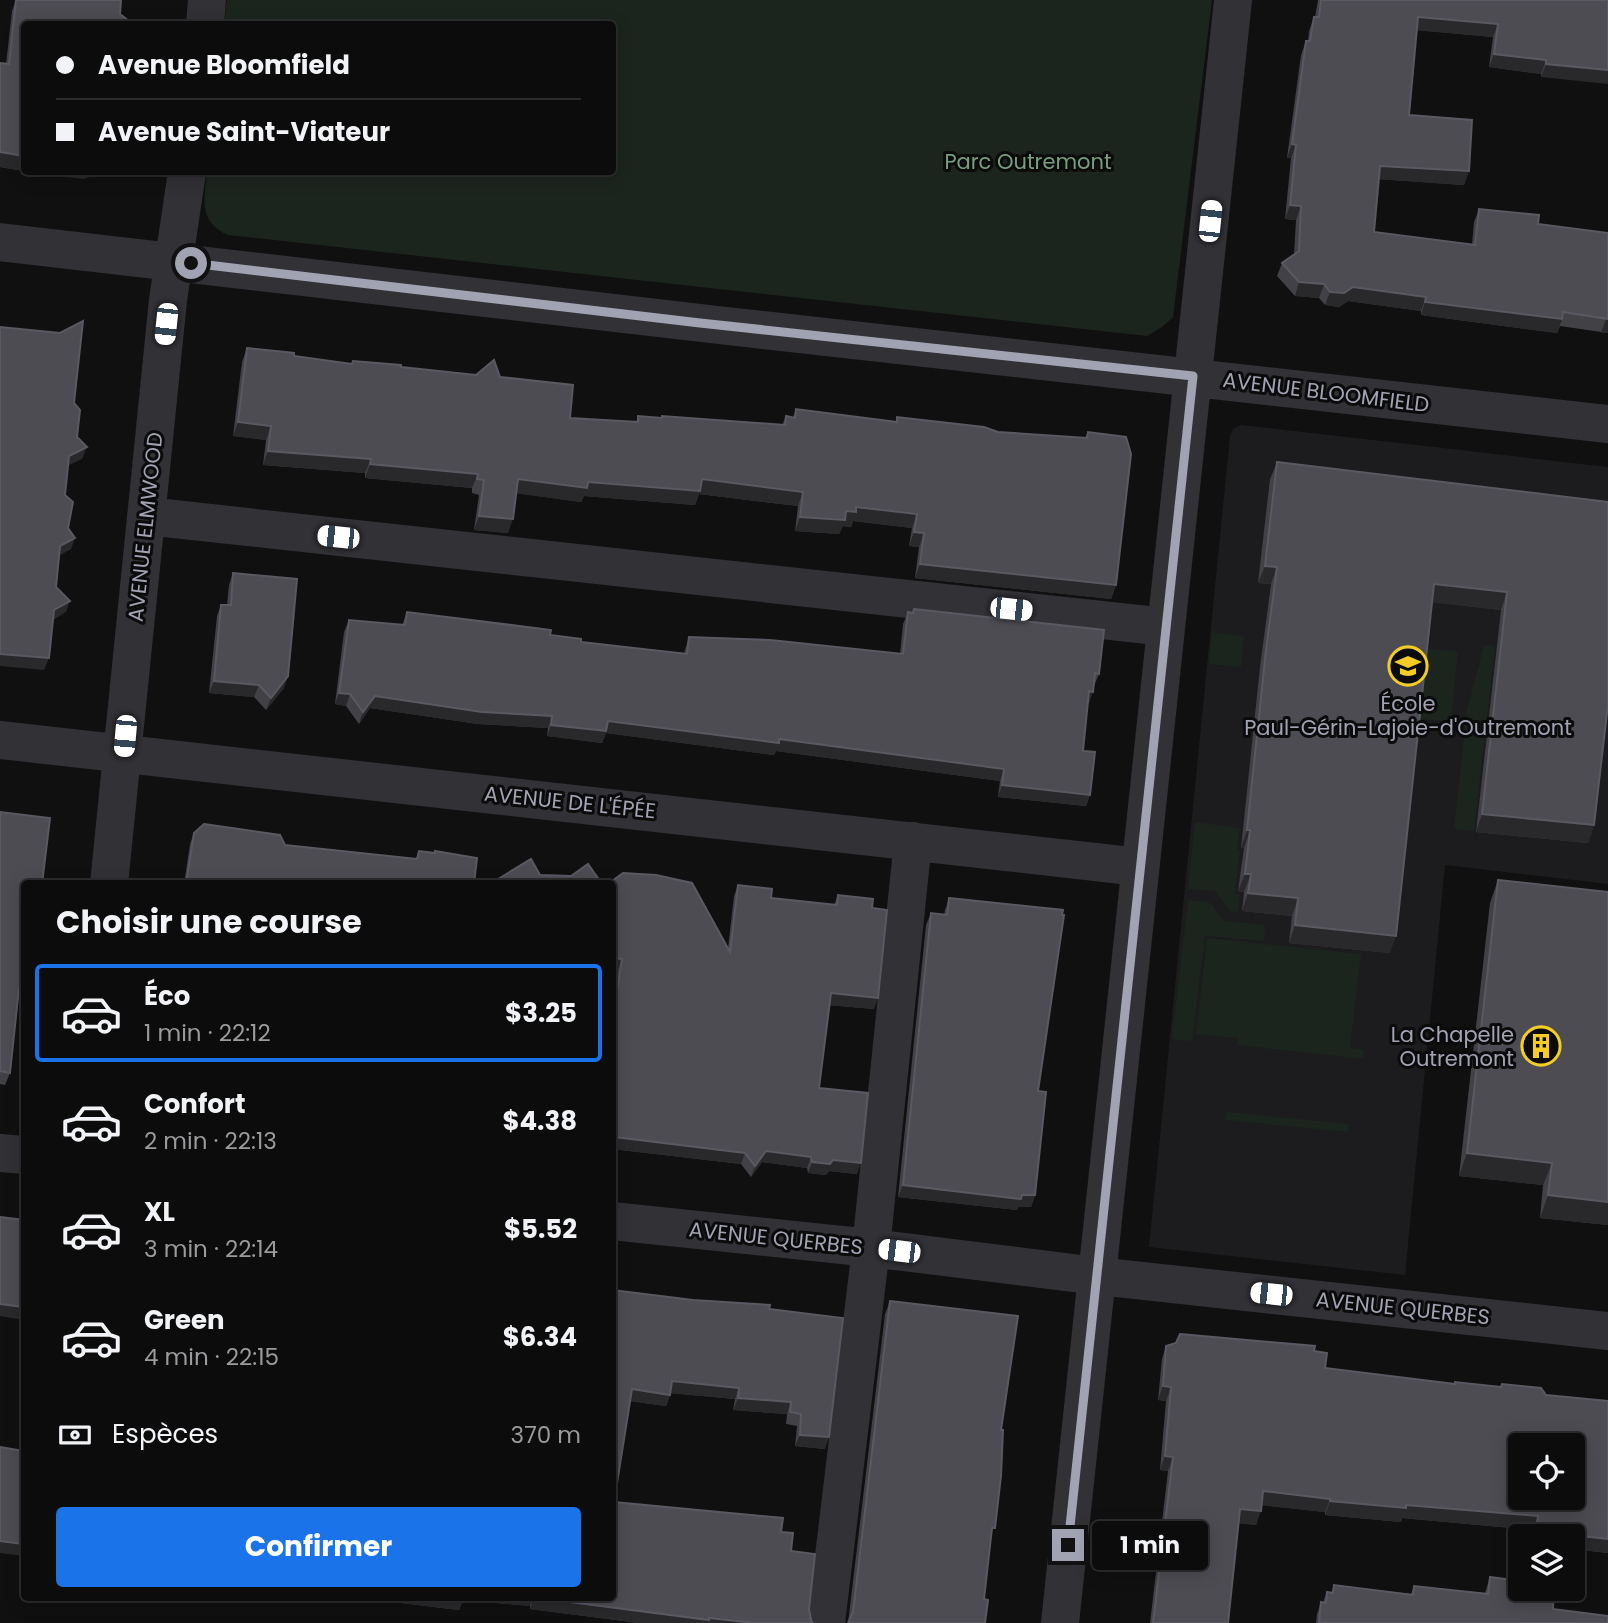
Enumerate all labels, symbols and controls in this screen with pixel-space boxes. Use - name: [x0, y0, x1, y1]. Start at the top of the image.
- text: Avenue Bloomfield: [98, 47, 350, 83]
- text: Avenue Saint-Viateur: [98, 114, 390, 150]
- park label: Parc Outremont: [944, 147, 1112, 176]
- car: [1198, 199, 1223, 243]
- route start: [175, 247, 207, 279]
- car: [154, 302, 179, 346]
- street label: AVENUE BLOOMFIELD: [1221, 365, 1431, 419]
- street label: AVENUE ELMWOOD: [121, 431, 169, 623]
- car: [317, 524, 360, 550]
- car: [990, 596, 1033, 622]
- school or university icon: École Paul-Gérin-Lajoie-d'Outremont: [1387, 645, 1429, 687]
- place label: École Paul-Gérin-Lajoie-d'Outremont: [1244, 689, 1572, 742]
- car: [113, 714, 138, 758]
- street label: AVENUE DE L'ÉPÉE: [483, 779, 657, 825]
- text: Choisir une course: [56, 899, 362, 944]
- text: Éco: [144, 978, 190, 1014]
- icon: car: [60, 982, 123, 1045]
- text: $3.25: [505, 995, 577, 1031]
- text: 1 min · 22:12: [144, 1017, 271, 1049]
- place label: La Chapelle Outremont: [1391, 1020, 1514, 1073]
- building icon: La Chapelle Outremont: [1520, 1025, 1562, 1067]
- text: Confort: [144, 1086, 246, 1122]
- icon: car: [60, 1090, 123, 1153]
- text: $4.38: [502, 1103, 577, 1139]
- text: 2 min · 22:13: [144, 1125, 277, 1157]
- text: XL: [144, 1194, 175, 1230]
- icon: car: [60, 1198, 123, 1261]
- text: $5.52: [504, 1211, 577, 1247]
- street label: AVENUE QUERBES: [688, 1214, 864, 1262]
- text: 3 min · 22:14: [144, 1233, 278, 1265]
- car: [877, 1238, 922, 1264]
- car: [1250, 1281, 1293, 1307]
- street label: AVENUE QUERBES: [1315, 1284, 1491, 1332]
- text: Green: [144, 1302, 225, 1338]
- icon: car: [60, 1306, 123, 1369]
- text: $6.34: [503, 1319, 577, 1355]
- text: 4 min · 22:15: [144, 1341, 279, 1373]
- icon: cash: [56, 1416, 94, 1454]
- text: Espèces: [112, 1416, 218, 1452]
- text: 370 m: [511, 1419, 581, 1451]
- map controls: [1508, 1433, 1585, 1601]
- button: locate: [1508, 1433, 1585, 1510]
- button: Confirmer: [56, 1507, 581, 1587]
- callout: 1 min: [1092, 1520, 1208, 1570]
- button: layers: [1508, 1524, 1585, 1601]
- route end: [1052, 1529, 1084, 1561]
- text: 1 min: [1120, 1529, 1180, 1561]

